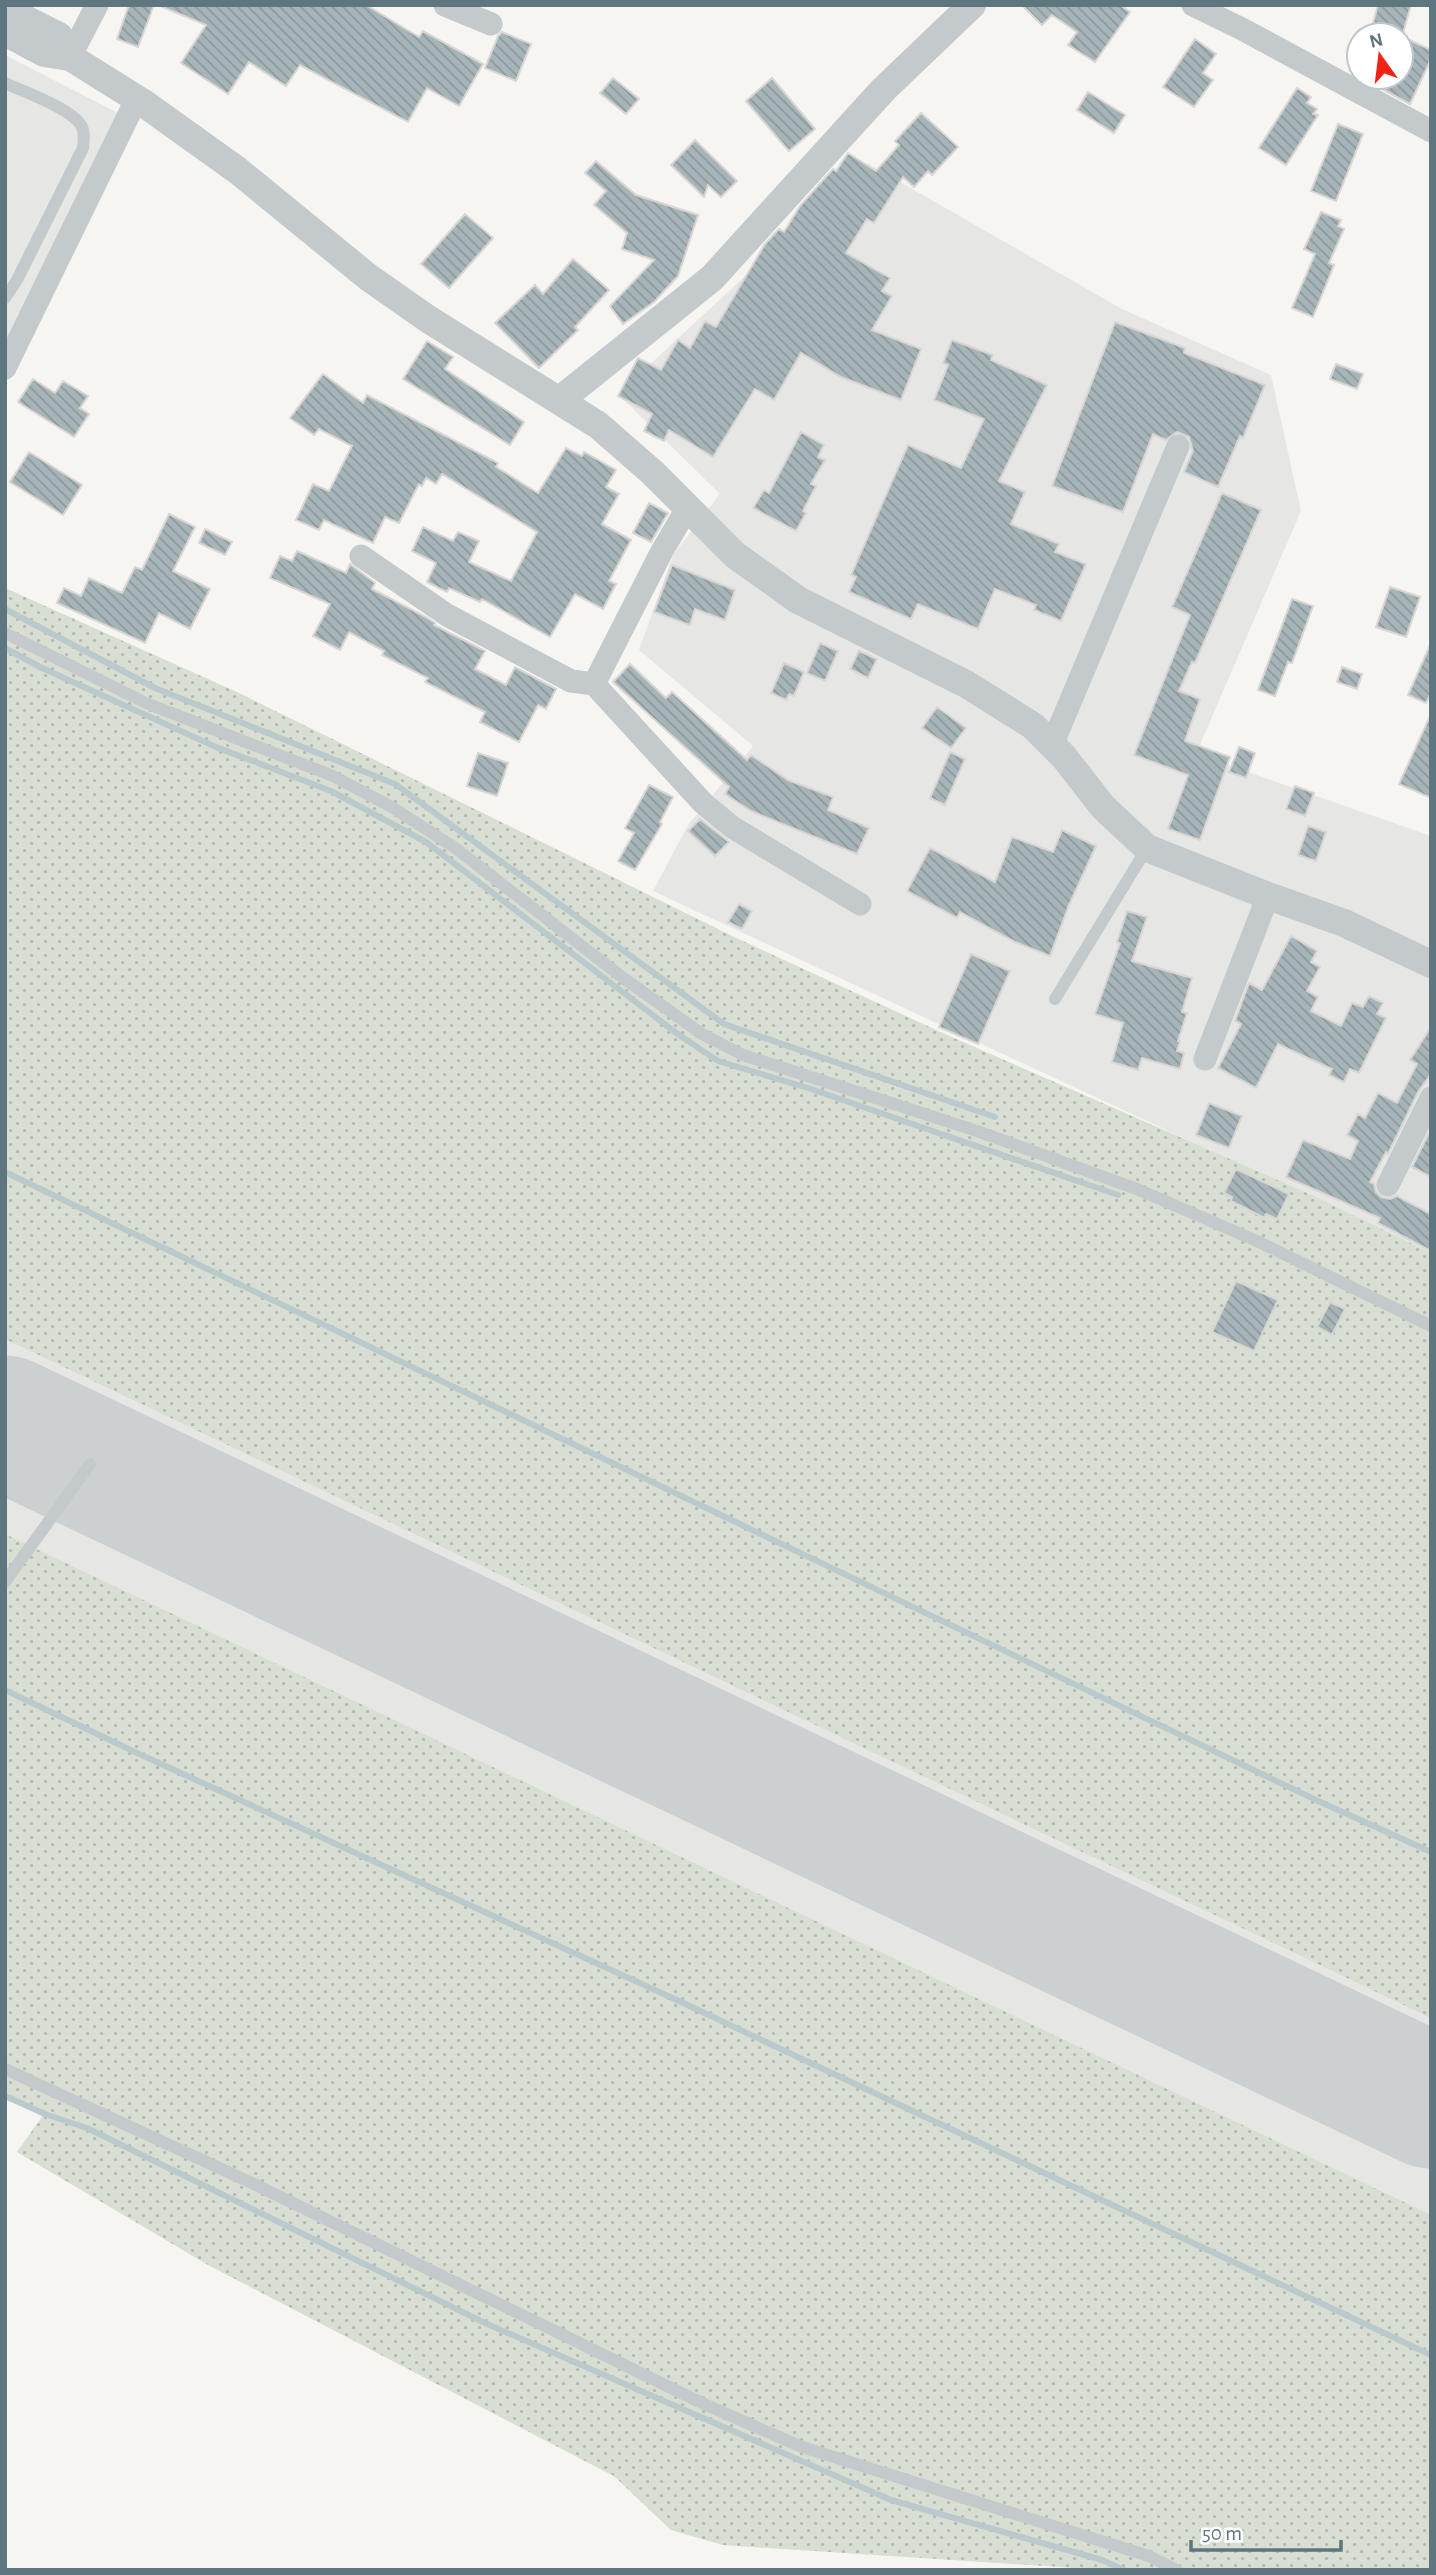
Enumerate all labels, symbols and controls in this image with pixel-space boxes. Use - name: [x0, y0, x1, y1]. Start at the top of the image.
- north arrow: [1345, 21, 1415, 91]
- text: N: [1368, 30, 1385, 52]
- scale bar: [1191, 2508, 1342, 2552]
- text: 50 m: [1202, 2523, 1242, 2544]

